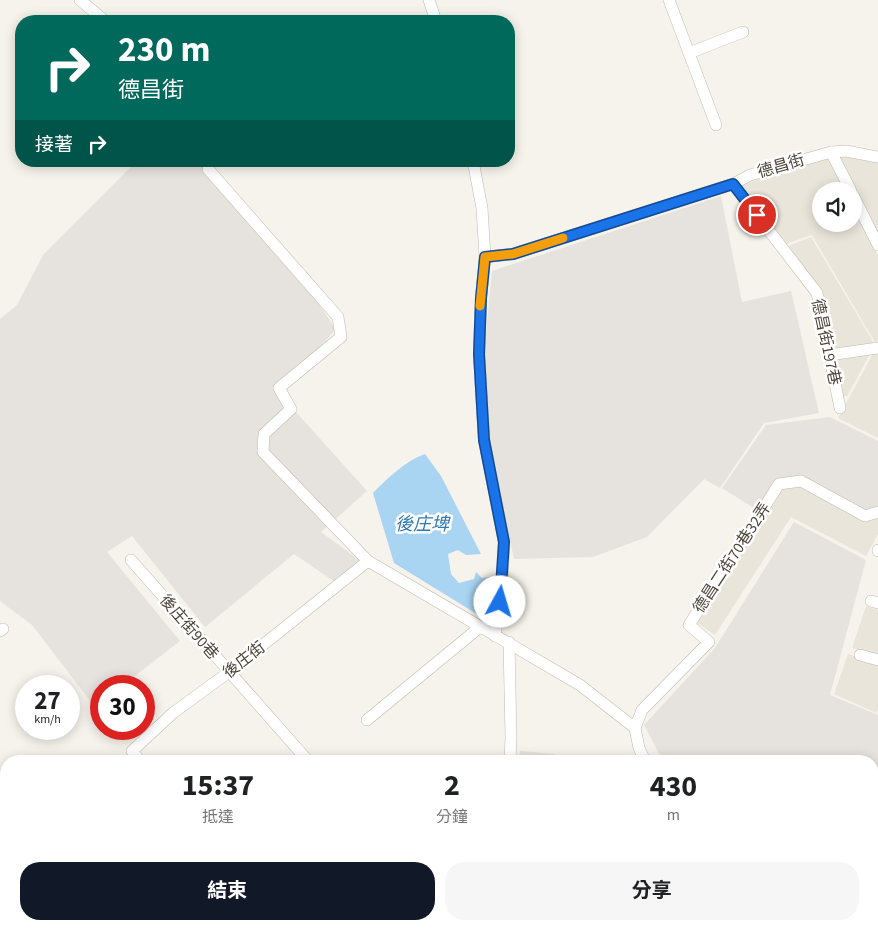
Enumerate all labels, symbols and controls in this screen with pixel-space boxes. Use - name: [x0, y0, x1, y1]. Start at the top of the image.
- text: 230 m: [118, 25, 210, 75]
- icon: right: [35, 35, 100, 100]
- text: 德昌街: [118, 74, 184, 106]
- icon: right: [83, 130, 111, 158]
- text: 接著: [35, 132, 73, 159]
- street label: 德昌街: [755, 149, 807, 183]
- map controls: [812, 182, 862, 232]
- button: sound: [812, 182, 862, 232]
- pin: [736, 194, 778, 236]
- icon: arrive: [743, 201, 771, 229]
- street label: 德昌街197巷: [806, 297, 846, 387]
- street label: 德昌二街70巷32弄: [688, 498, 776, 618]
- water label: 後庄埤: [395, 512, 451, 537]
- position arrow: [473, 575, 525, 627]
- street label: 後庄街90巷: [154, 590, 224, 664]
- street label: 後庄街: [218, 637, 270, 683]
- speed limit sign: 30: [90, 675, 155, 740]
- text: 27: [34, 683, 61, 719]
- text: km/h: [34, 711, 61, 728]
- text: 15:37: [182, 764, 254, 807]
- text: 2: [444, 764, 460, 807]
- text: 430: [650, 765, 697, 808]
- text: m: [667, 804, 680, 826]
- text: 抵達: [202, 806, 234, 828]
- text: 分鐘: [436, 806, 468, 828]
- button: 結束: [20, 862, 435, 920]
- button: 分享: [445, 862, 859, 920]

